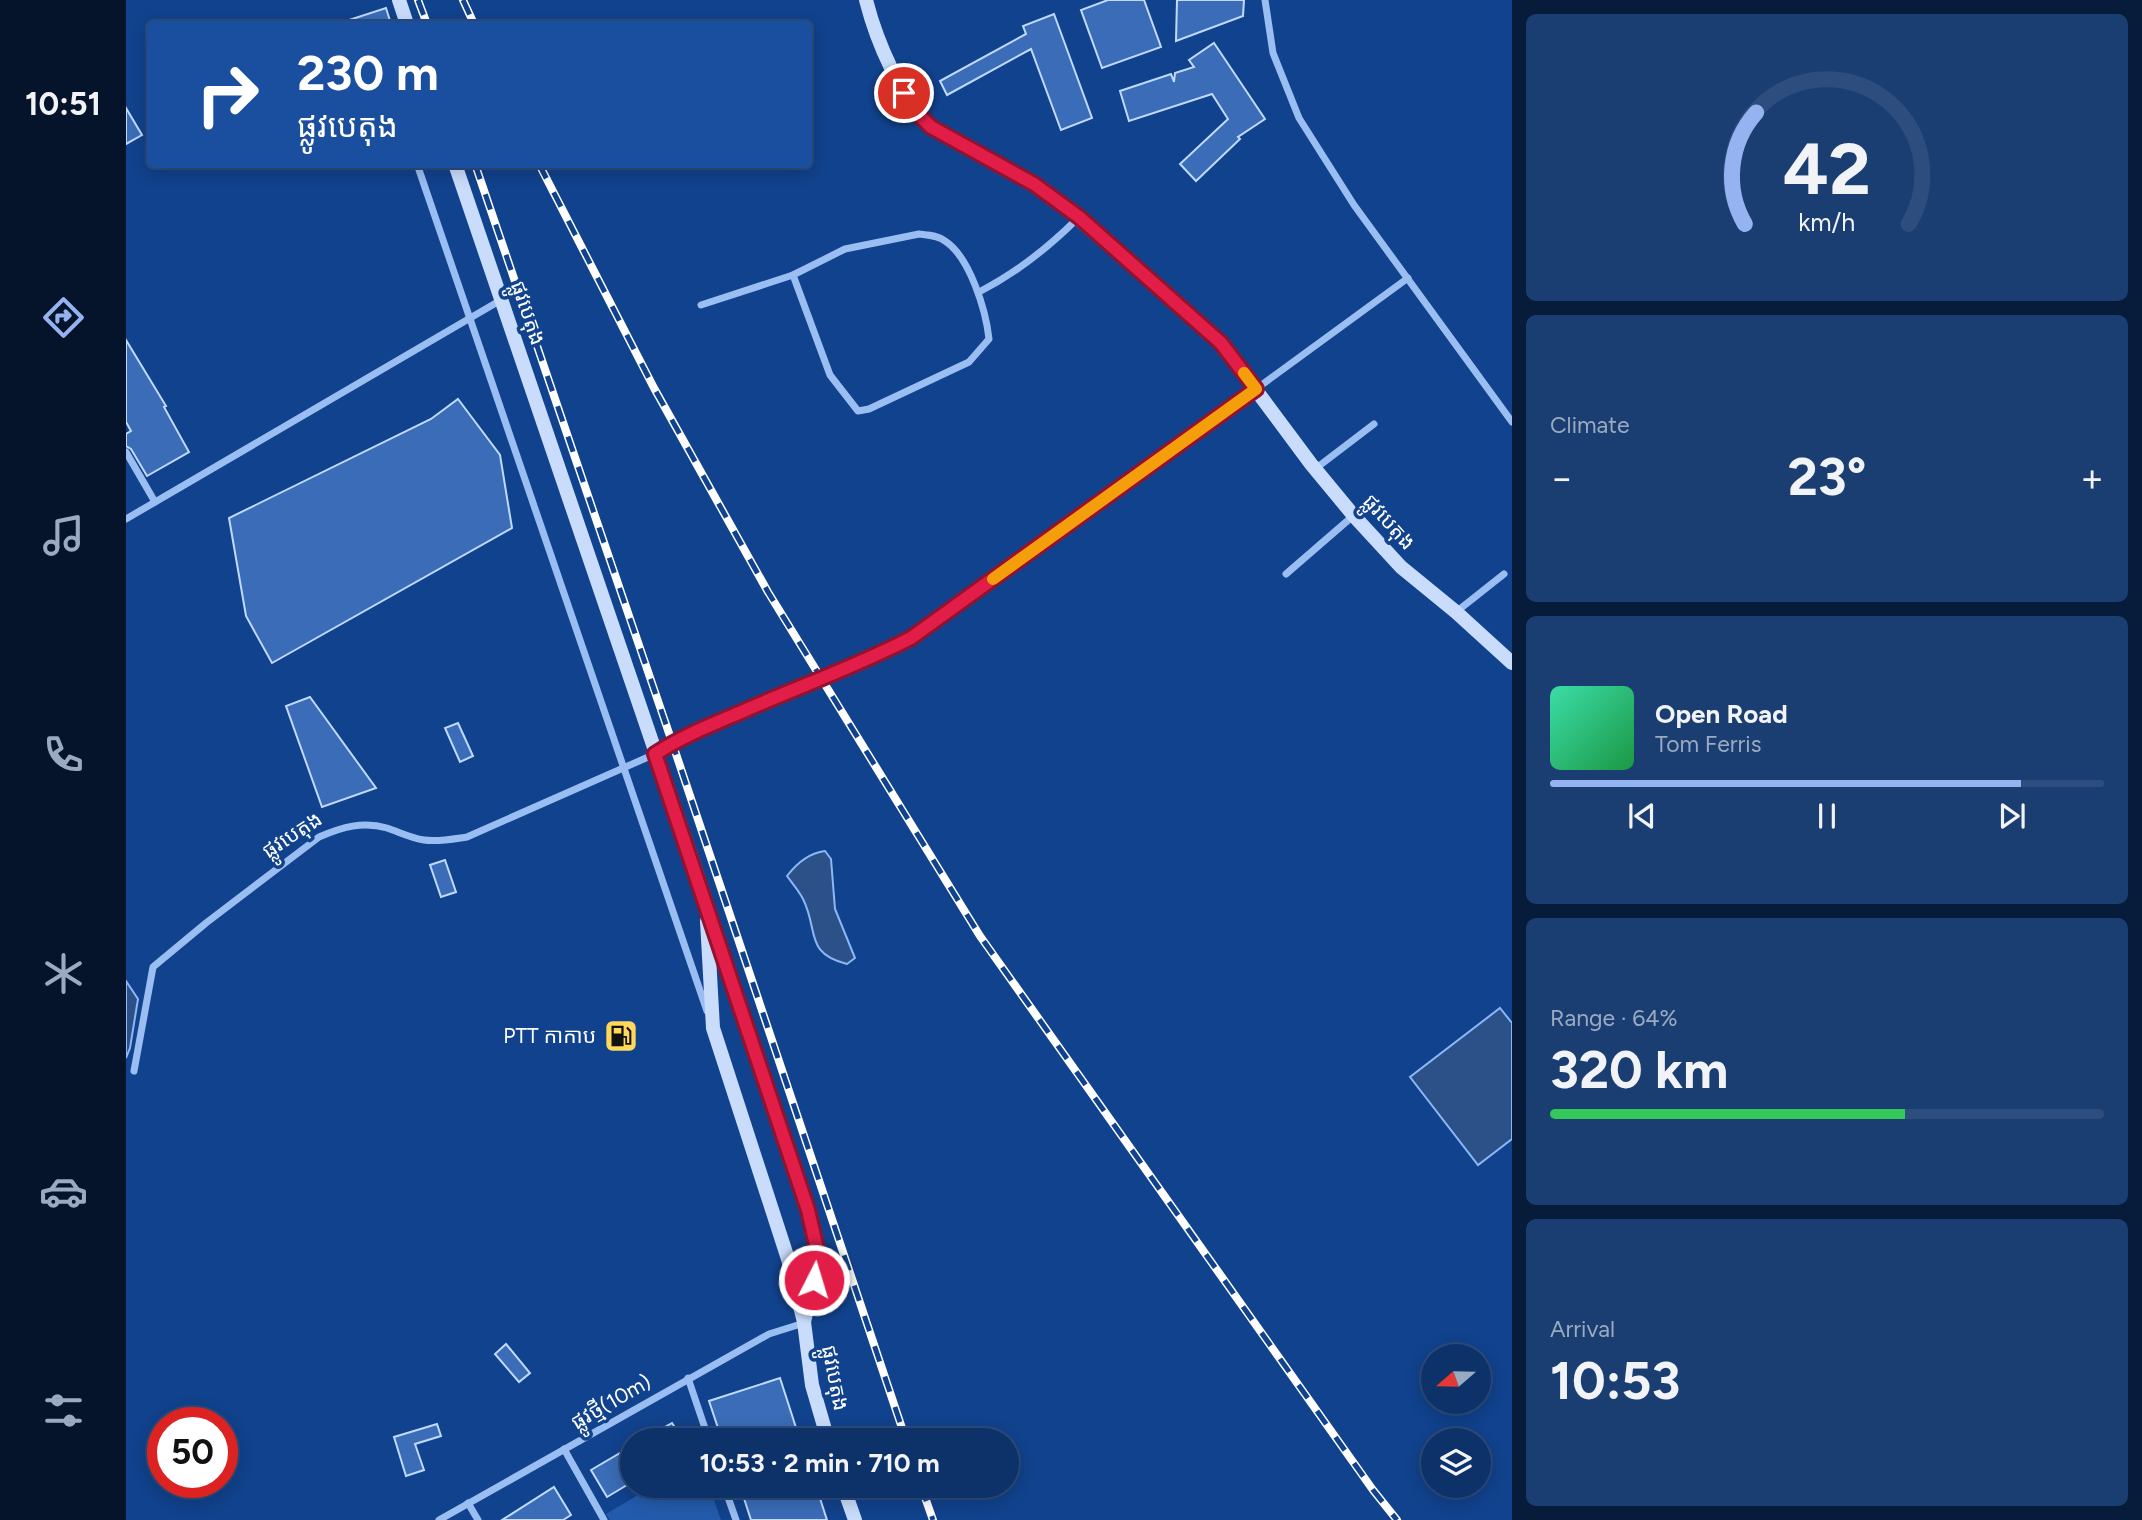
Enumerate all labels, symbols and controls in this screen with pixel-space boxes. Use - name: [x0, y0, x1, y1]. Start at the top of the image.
- text: 230 m: [297, 43, 439, 102]
- icon: right: [182, 49, 273, 140]
- pin: [874, 63, 934, 123]
- icon: arrive: [885, 74, 923, 112]
- text: 10:51: [25, 85, 101, 123]
- text: ផ្លូវបេតុង: [297, 107, 398, 145]
- text: 42: [1783, 125, 1871, 212]
- text: km/h: [1798, 206, 1856, 236]
- street label: ផ្លូវបេតុង: [499, 277, 551, 351]
- icon: directions: [39, 293, 88, 342]
- text: Climate: [1550, 411, 1629, 439]
- text: 23°: [1788, 446, 1866, 508]
- text: −: [1550, 455, 1574, 501]
- text: +: [2080, 455, 2104, 501]
- street label: ផ្លូវបេតុង: [1353, 489, 1421, 559]
- icon: music: [39, 511, 88, 560]
- text: Open Road: [1655, 698, 1788, 730]
- icon: phone: [39, 730, 88, 779]
- text: Tom Ferris: [1655, 730, 1761, 758]
- icon: previous: [1623, 797, 1661, 835]
- icon: pause: [1808, 797, 1846, 835]
- icon: next: [1993, 797, 2031, 835]
- street label: ផ្លូវបេតុង: [257, 806, 330, 869]
- icon: climate: [39, 949, 88, 998]
- text: Range · 64%: [1550, 1004, 1678, 1032]
- fuel station icon: PTT កាកាប: [602, 1017, 640, 1055]
- place label: PTT កាកាប: [503, 1023, 596, 1048]
- text: 320 km: [1550, 1039, 1728, 1101]
- icon: car: [39, 1167, 88, 1216]
- position arrow: [777, 1243, 851, 1317]
- text: Arrival: [1550, 1315, 1615, 1343]
- street label: ផ្លូវបេតុង: [810, 1343, 854, 1414]
- north arrow: [1421, 1344, 1491, 1414]
- map controls: [1421, 1344, 1491, 1498]
- text: 10:53: [1550, 1350, 1680, 1412]
- street label: ផ្លូវថ្មី(10m): [566, 1369, 659, 1441]
- icon: filters: [39, 1386, 88, 1435]
- speed limit sign: 50: [147, 1407, 238, 1498]
- button: layers: [1421, 1428, 1491, 1498]
- text: 10:53 · 2 min · 710 m: [699, 1447, 940, 1479]

